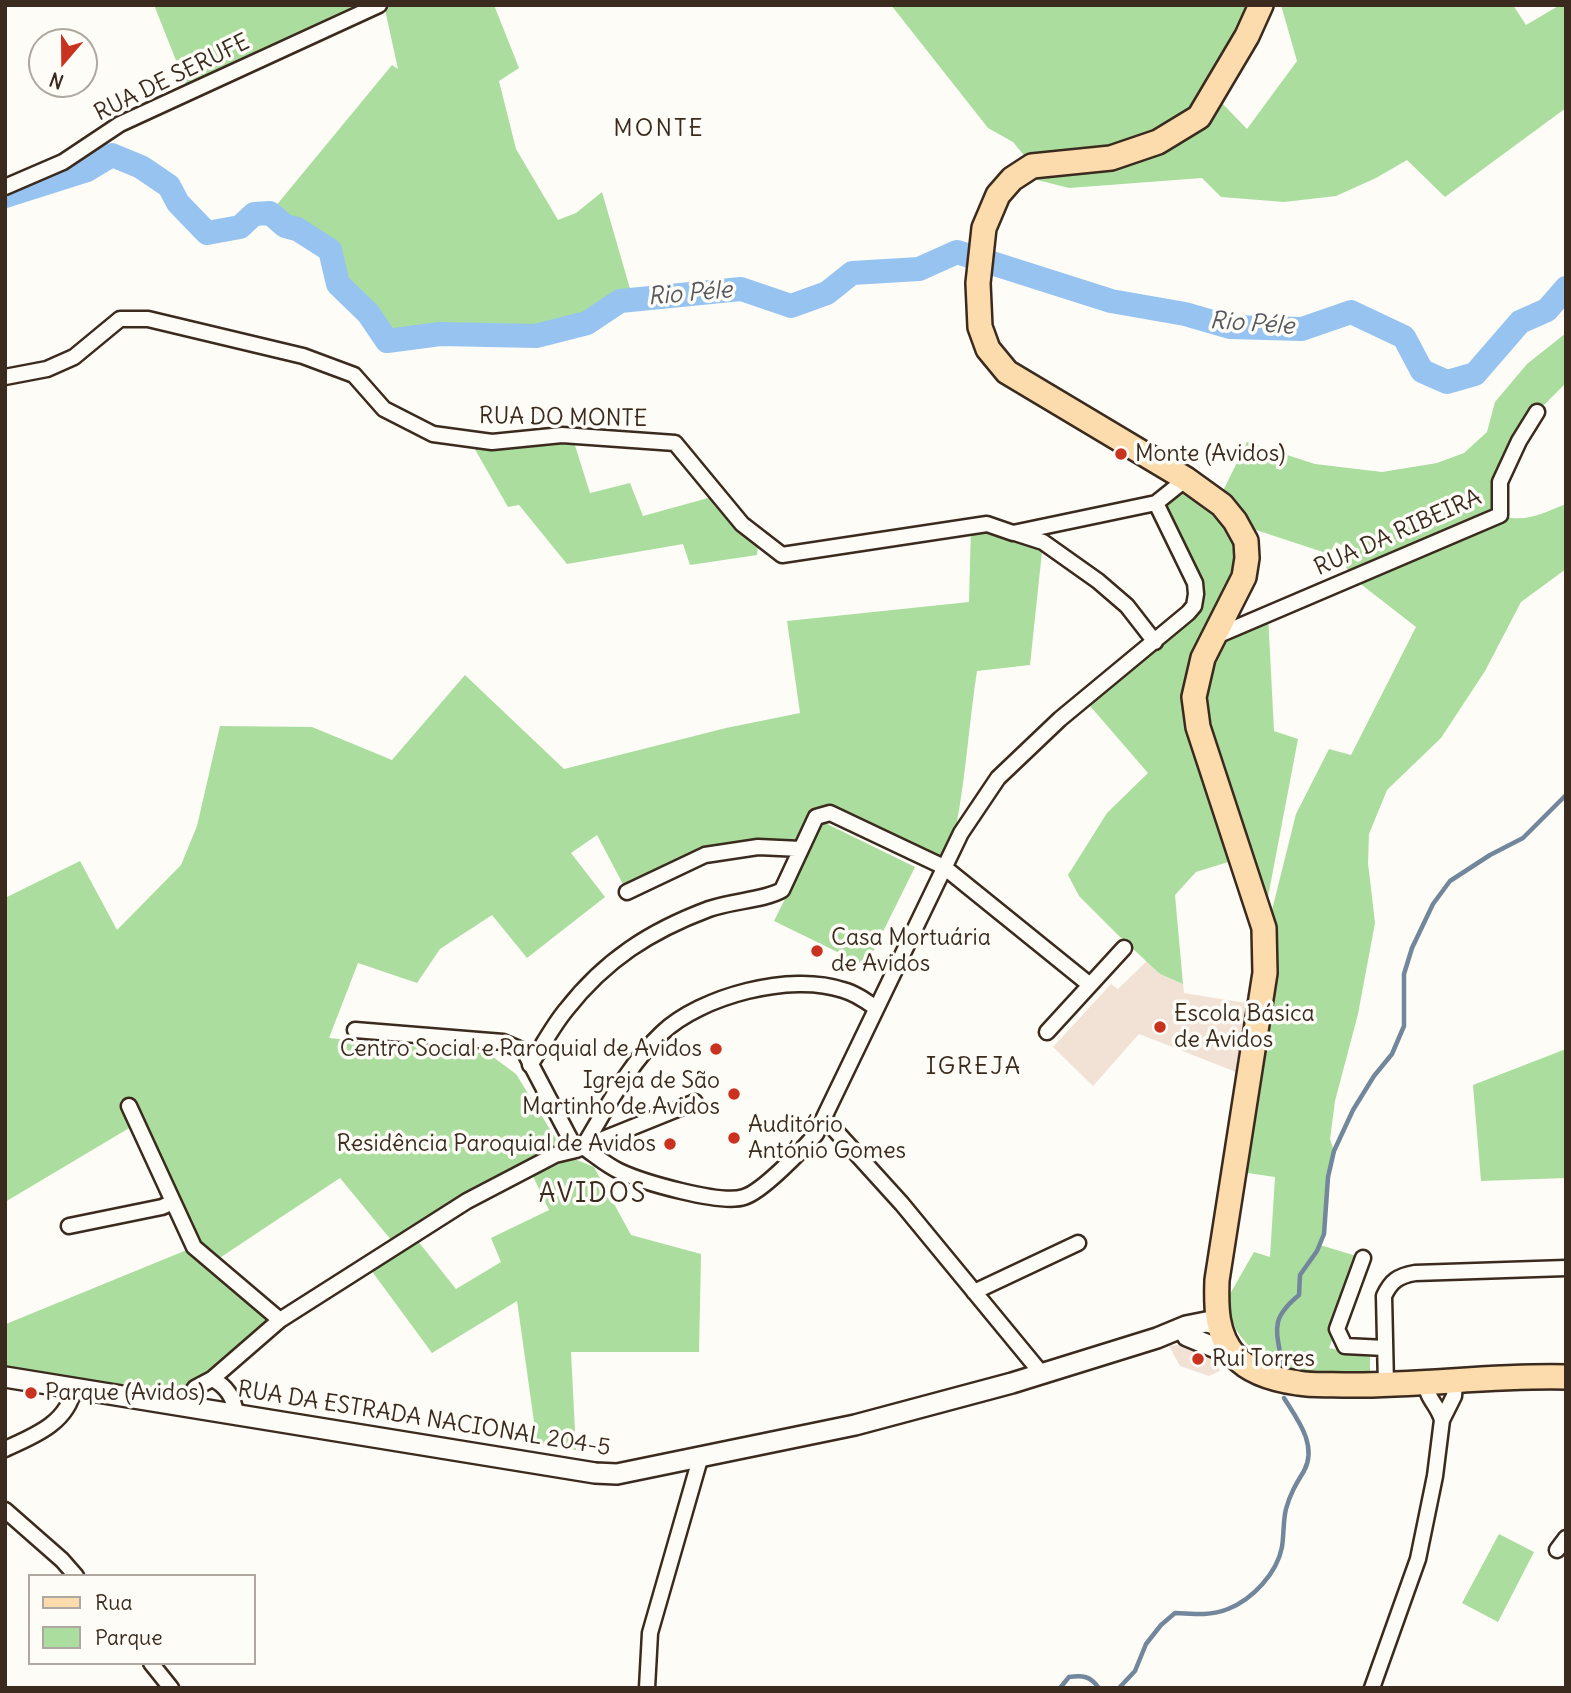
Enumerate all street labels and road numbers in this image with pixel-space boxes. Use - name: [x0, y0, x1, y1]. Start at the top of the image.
- street label: RUA DE SERUFE: [90, 29, 254, 127]
- street label: RUA DO MONTE: [479, 403, 647, 433]
- street label: RUA DA RIBEIRA: [1310, 484, 1486, 582]
- street label: RUA DA ESTRADA NACIONAL 204-5: [236, 1376, 612, 1462]

